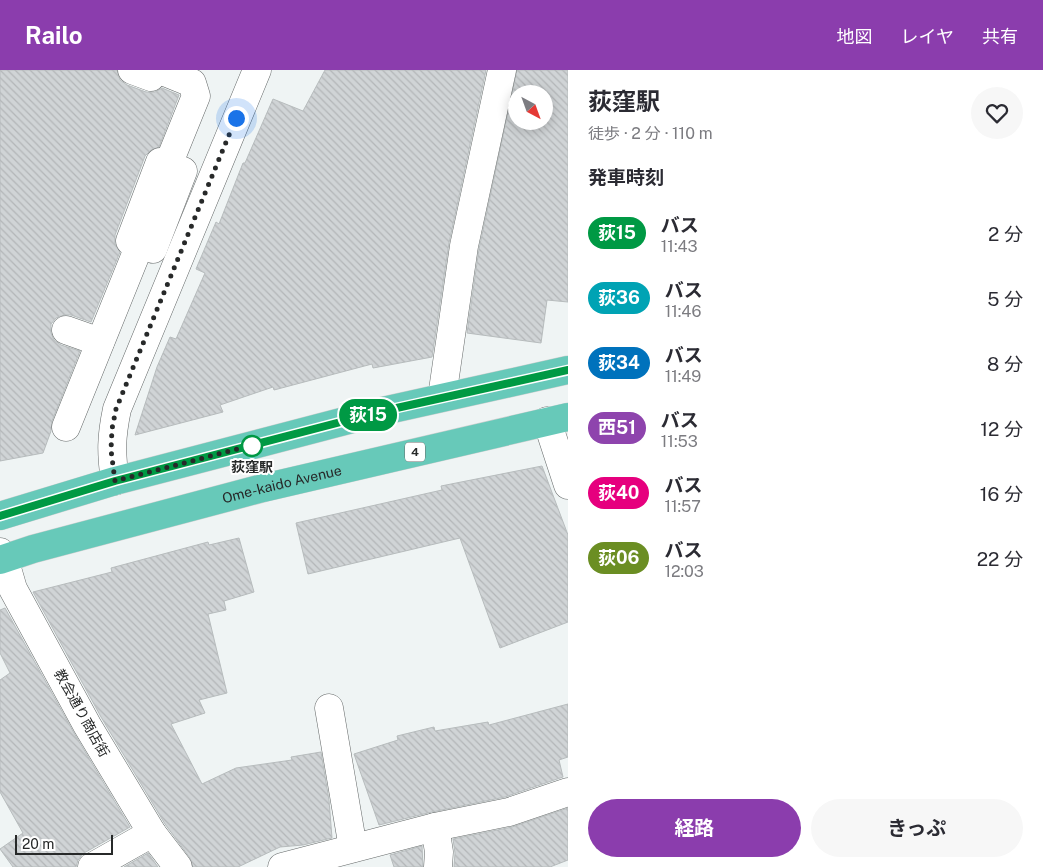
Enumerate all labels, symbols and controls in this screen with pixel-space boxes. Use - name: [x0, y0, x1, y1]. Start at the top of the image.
- text: Railo: [25, 21, 83, 49]
- text: 地図: [837, 26, 873, 47]
- text: レイヤ: [901, 26, 954, 47]
- text: 共有: [982, 26, 1018, 47]
- north arrow: [508, 85, 552, 130]
- map controls: [508, 85, 553, 130]
- text: 荻窪駅: [588, 87, 660, 115]
- button: heart: [971, 87, 1023, 139]
- your location: [224, 106, 249, 131]
- text: 徒歩 · 2 分 · 110 m: [588, 124, 713, 143]
- text: 発車時刻: [588, 166, 664, 188]
- text: バス: [661, 214, 699, 236]
- text: 荻15: [598, 222, 636, 243]
- text: 2 分: [988, 223, 1023, 245]
- text: 11:43: [661, 237, 698, 256]
- text: バス: [665, 279, 703, 301]
- text: 荻36: [598, 287, 640, 308]
- text: 5 分: [987, 288, 1023, 310]
- text: 11:46: [665, 302, 701, 321]
- text: バス: [665, 344, 703, 366]
- text: 荻34: [598, 352, 640, 373]
- text: 8 分: [987, 353, 1023, 375]
- text: 11:49: [665, 367, 701, 386]
- line badge: 荻15: [339, 399, 397, 431]
- text: 荻15: [349, 404, 387, 425]
- text: バス: [661, 409, 699, 431]
- text: 西51: [598, 417, 636, 438]
- text: 12 分: [980, 418, 1023, 440]
- text: 11:53: [661, 432, 698, 451]
- marker: 荻窪駅: [241, 435, 263, 457]
- road number: 4: [405, 442, 425, 462]
- place label: 荻窪駅: [231, 459, 273, 475]
- street label: Ome-kaido Avenue: [220, 462, 343, 506]
- text: バス: [664, 474, 702, 496]
- text: 荻40: [598, 482, 639, 503]
- text: 16 分: [980, 483, 1023, 505]
- text: 11:57: [664, 497, 701, 516]
- text: バス: [664, 539, 702, 561]
- text: 荻06: [598, 547, 639, 568]
- text: 22 分: [977, 548, 1023, 570]
- text: 12:03: [664, 562, 704, 581]
- street label: 教会通り商店街: [51, 666, 113, 760]
- button: 経路: [588, 799, 801, 857]
- button: きっぷ: [811, 799, 1023, 857]
- scale bar: [15, 832, 112, 855]
- text: 20 m: [22, 836, 54, 852]

